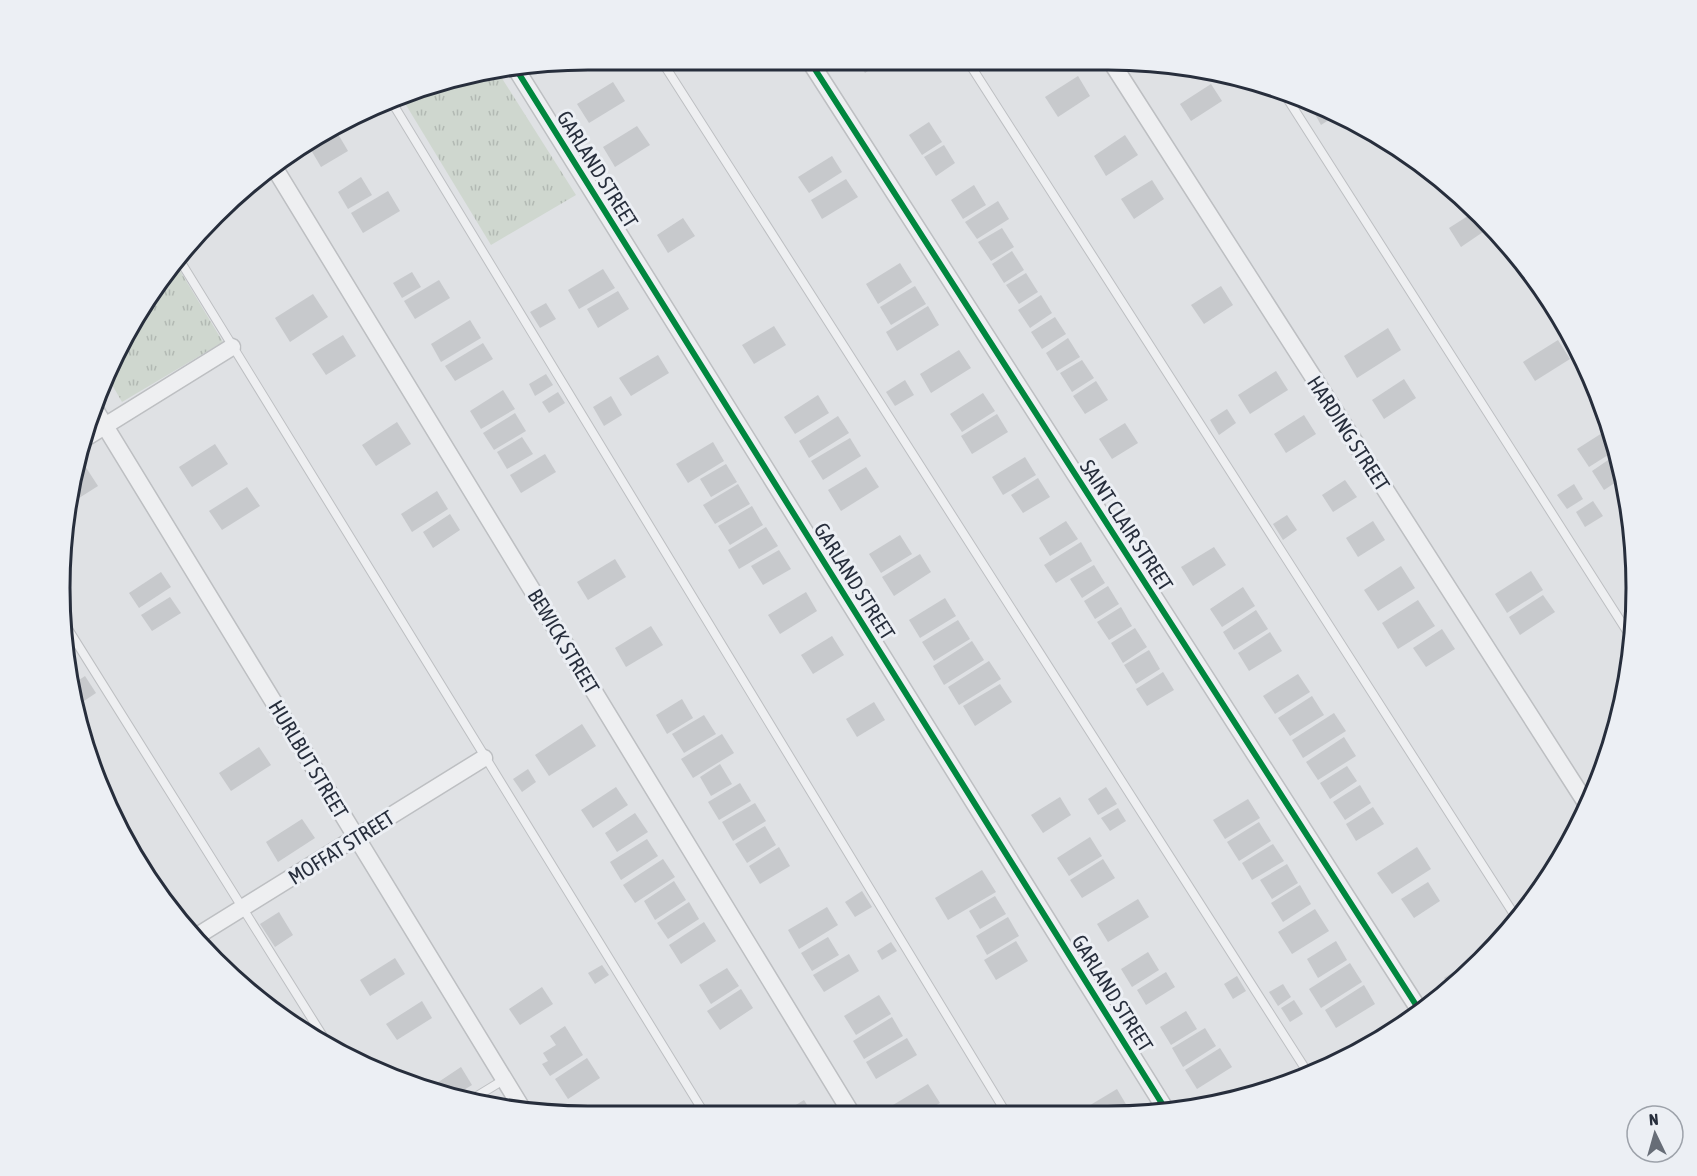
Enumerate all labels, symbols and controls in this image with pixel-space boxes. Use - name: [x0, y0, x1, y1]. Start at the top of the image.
- street label: GARLAND STREET: [553, 106, 643, 232]
- street label: HARDING STREET: [1303, 371, 1395, 495]
- street label: SAINT CLAIR STREET: [1076, 455, 1178, 595]
- street label: GARLAND STREET: [810, 518, 900, 644]
- street label: BEWICK STREET: [523, 584, 605, 698]
- street label: HURLBUT STREET: [264, 696, 354, 822]
- street label: MOFFAT STREET: [284, 805, 398, 889]
- street label: GARLAND STREET: [1068, 930, 1158, 1056]
- north arrow: [1625, 1104, 1685, 1164]
- text: N: [1648, 1110, 1659, 1128]

